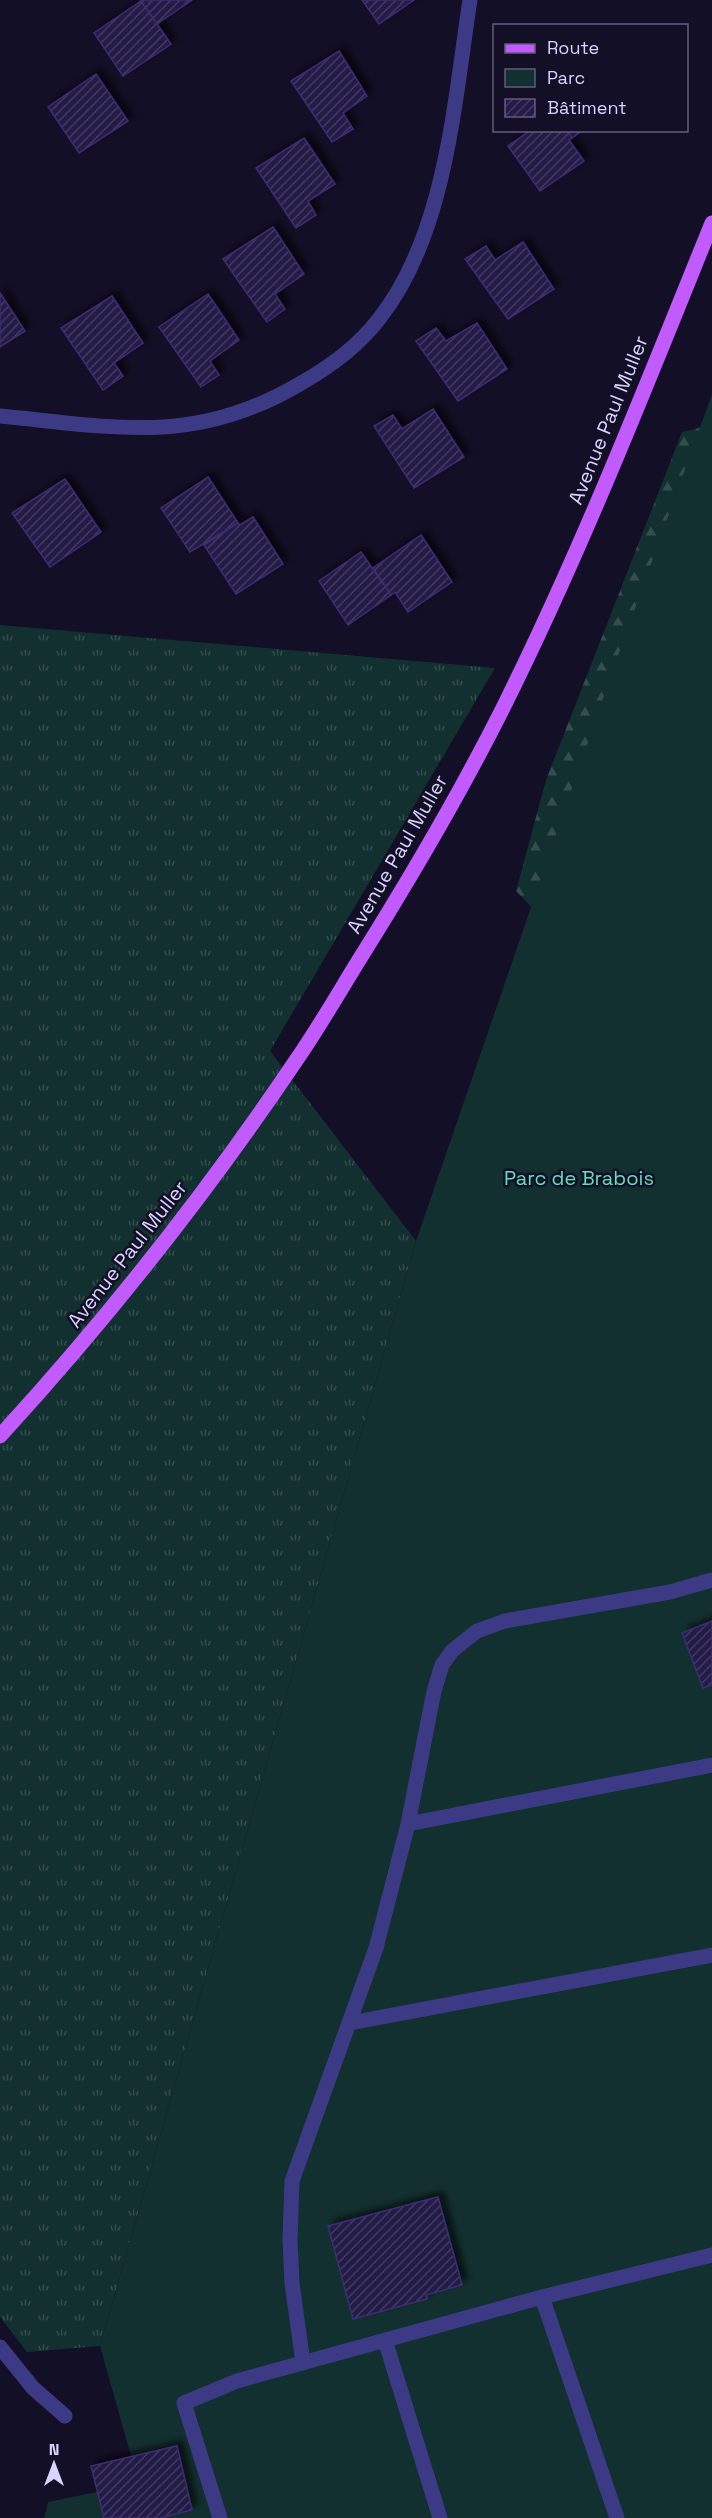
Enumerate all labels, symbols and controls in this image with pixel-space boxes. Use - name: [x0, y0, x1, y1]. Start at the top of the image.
- legend: [493, 24, 688, 132]
- text: Route: [547, 36, 599, 59]
- text: Parc: [547, 66, 585, 89]
- text: Bâtiment: [547, 96, 627, 119]
- street label: Avenue Paul Muller: [562, 332, 654, 508]
- street label: Avenue Paul Muller: [341, 770, 453, 938]
- park label: Parc de Brabois: [504, 1165, 654, 1191]
- street label: Avenue Paul Muller: [61, 1175, 193, 1333]
- north arrow: [24, 2434, 84, 2494]
- text: N: [49, 2439, 59, 2460]

